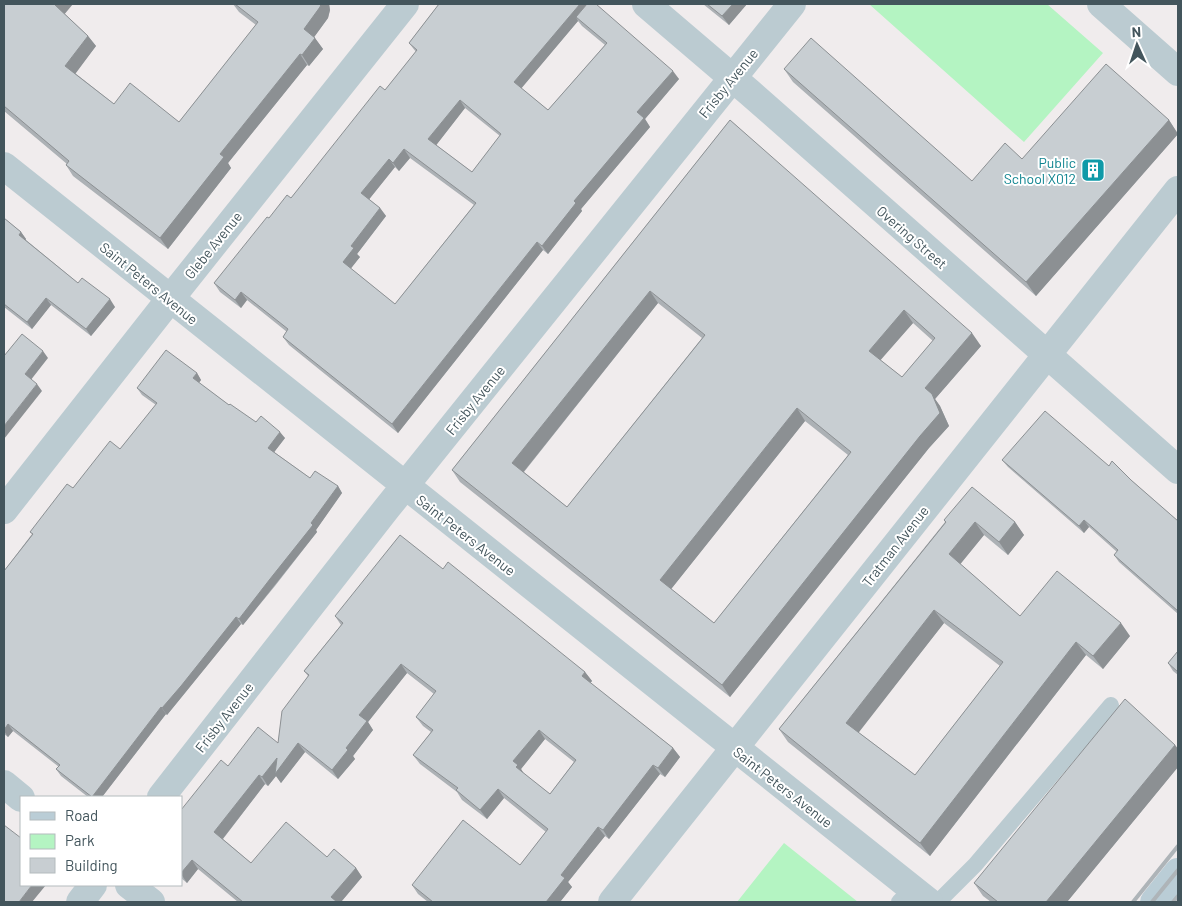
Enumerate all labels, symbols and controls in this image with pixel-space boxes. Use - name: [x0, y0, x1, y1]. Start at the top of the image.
- north arrow: [1112, 20, 1162, 70]
- text: N: [1131, 23, 1141, 40]
- street label: Frisby Avenue: [695, 45, 761, 121]
- place label: Public School X012: [1004, 154, 1076, 187]
- building icon: Public School X012: [1080, 157, 1106, 183]
- street label: Overing Street: [873, 202, 951, 272]
- street label: Glebe Avenue: [181, 208, 245, 282]
- street label: Saint Peters Avenue: [97, 238, 201, 328]
- street label: Frisby Avenue: [442, 362, 508, 438]
- street label: Saint Peters Avenue: [413, 491, 519, 579]
- street label: Tratman Avenue: [858, 502, 932, 590]
- street label: Frisby Avenue: [191, 678, 257, 756]
- street label: Saint Peters Avenue: [730, 743, 836, 831]
- legend: [20, 796, 182, 886]
- text: Road: [65, 806, 98, 824]
- text: Park: [65, 831, 95, 849]
- text: Building: [65, 856, 118, 874]

